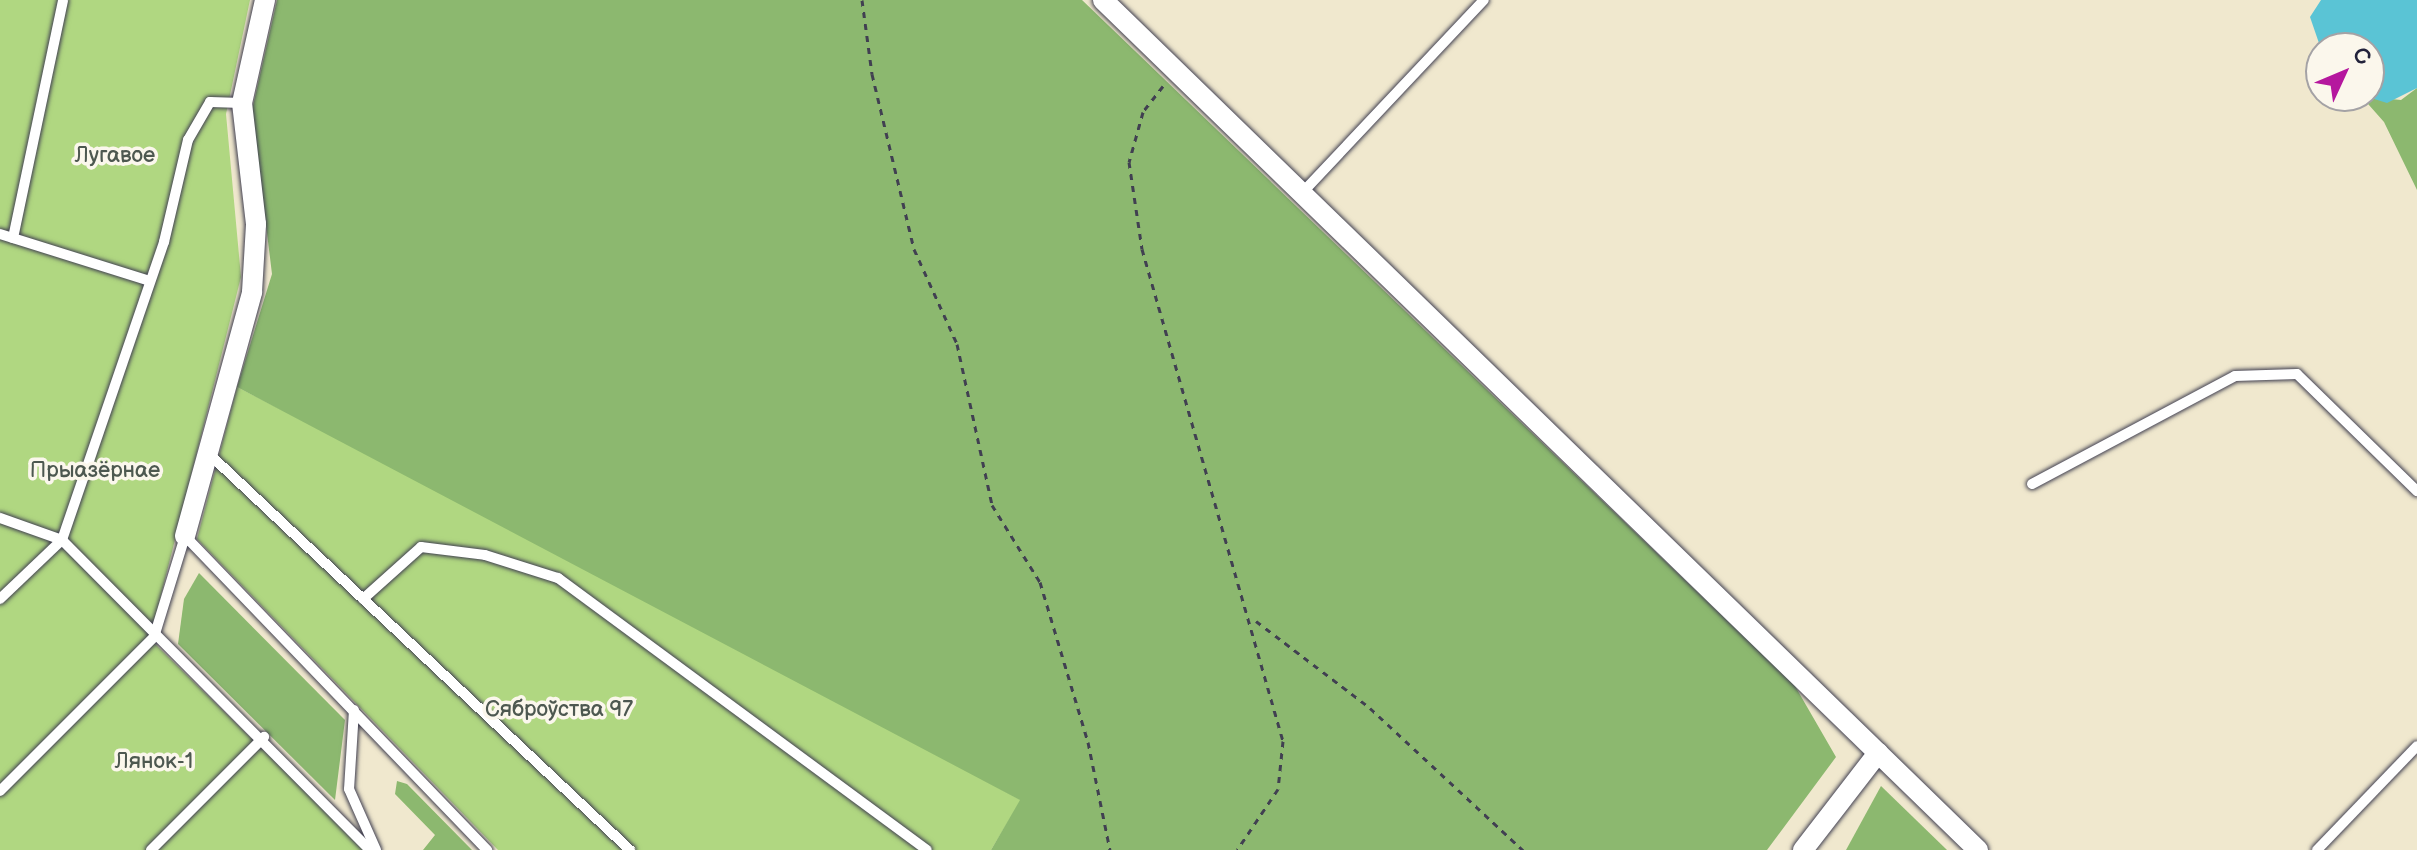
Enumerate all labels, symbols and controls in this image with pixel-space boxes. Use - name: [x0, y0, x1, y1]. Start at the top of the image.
- north arrow: [2305, 32, 2385, 112]
- text: С: [2346, 41, 2376, 71]
- park label: Лугавое: [75, 143, 155, 169]
- park label: Прыазёрнае: [30, 458, 160, 484]
- park label: Сяброўства 97: [485, 697, 633, 723]
- park label: Лянок-1: [115, 749, 193, 775]

